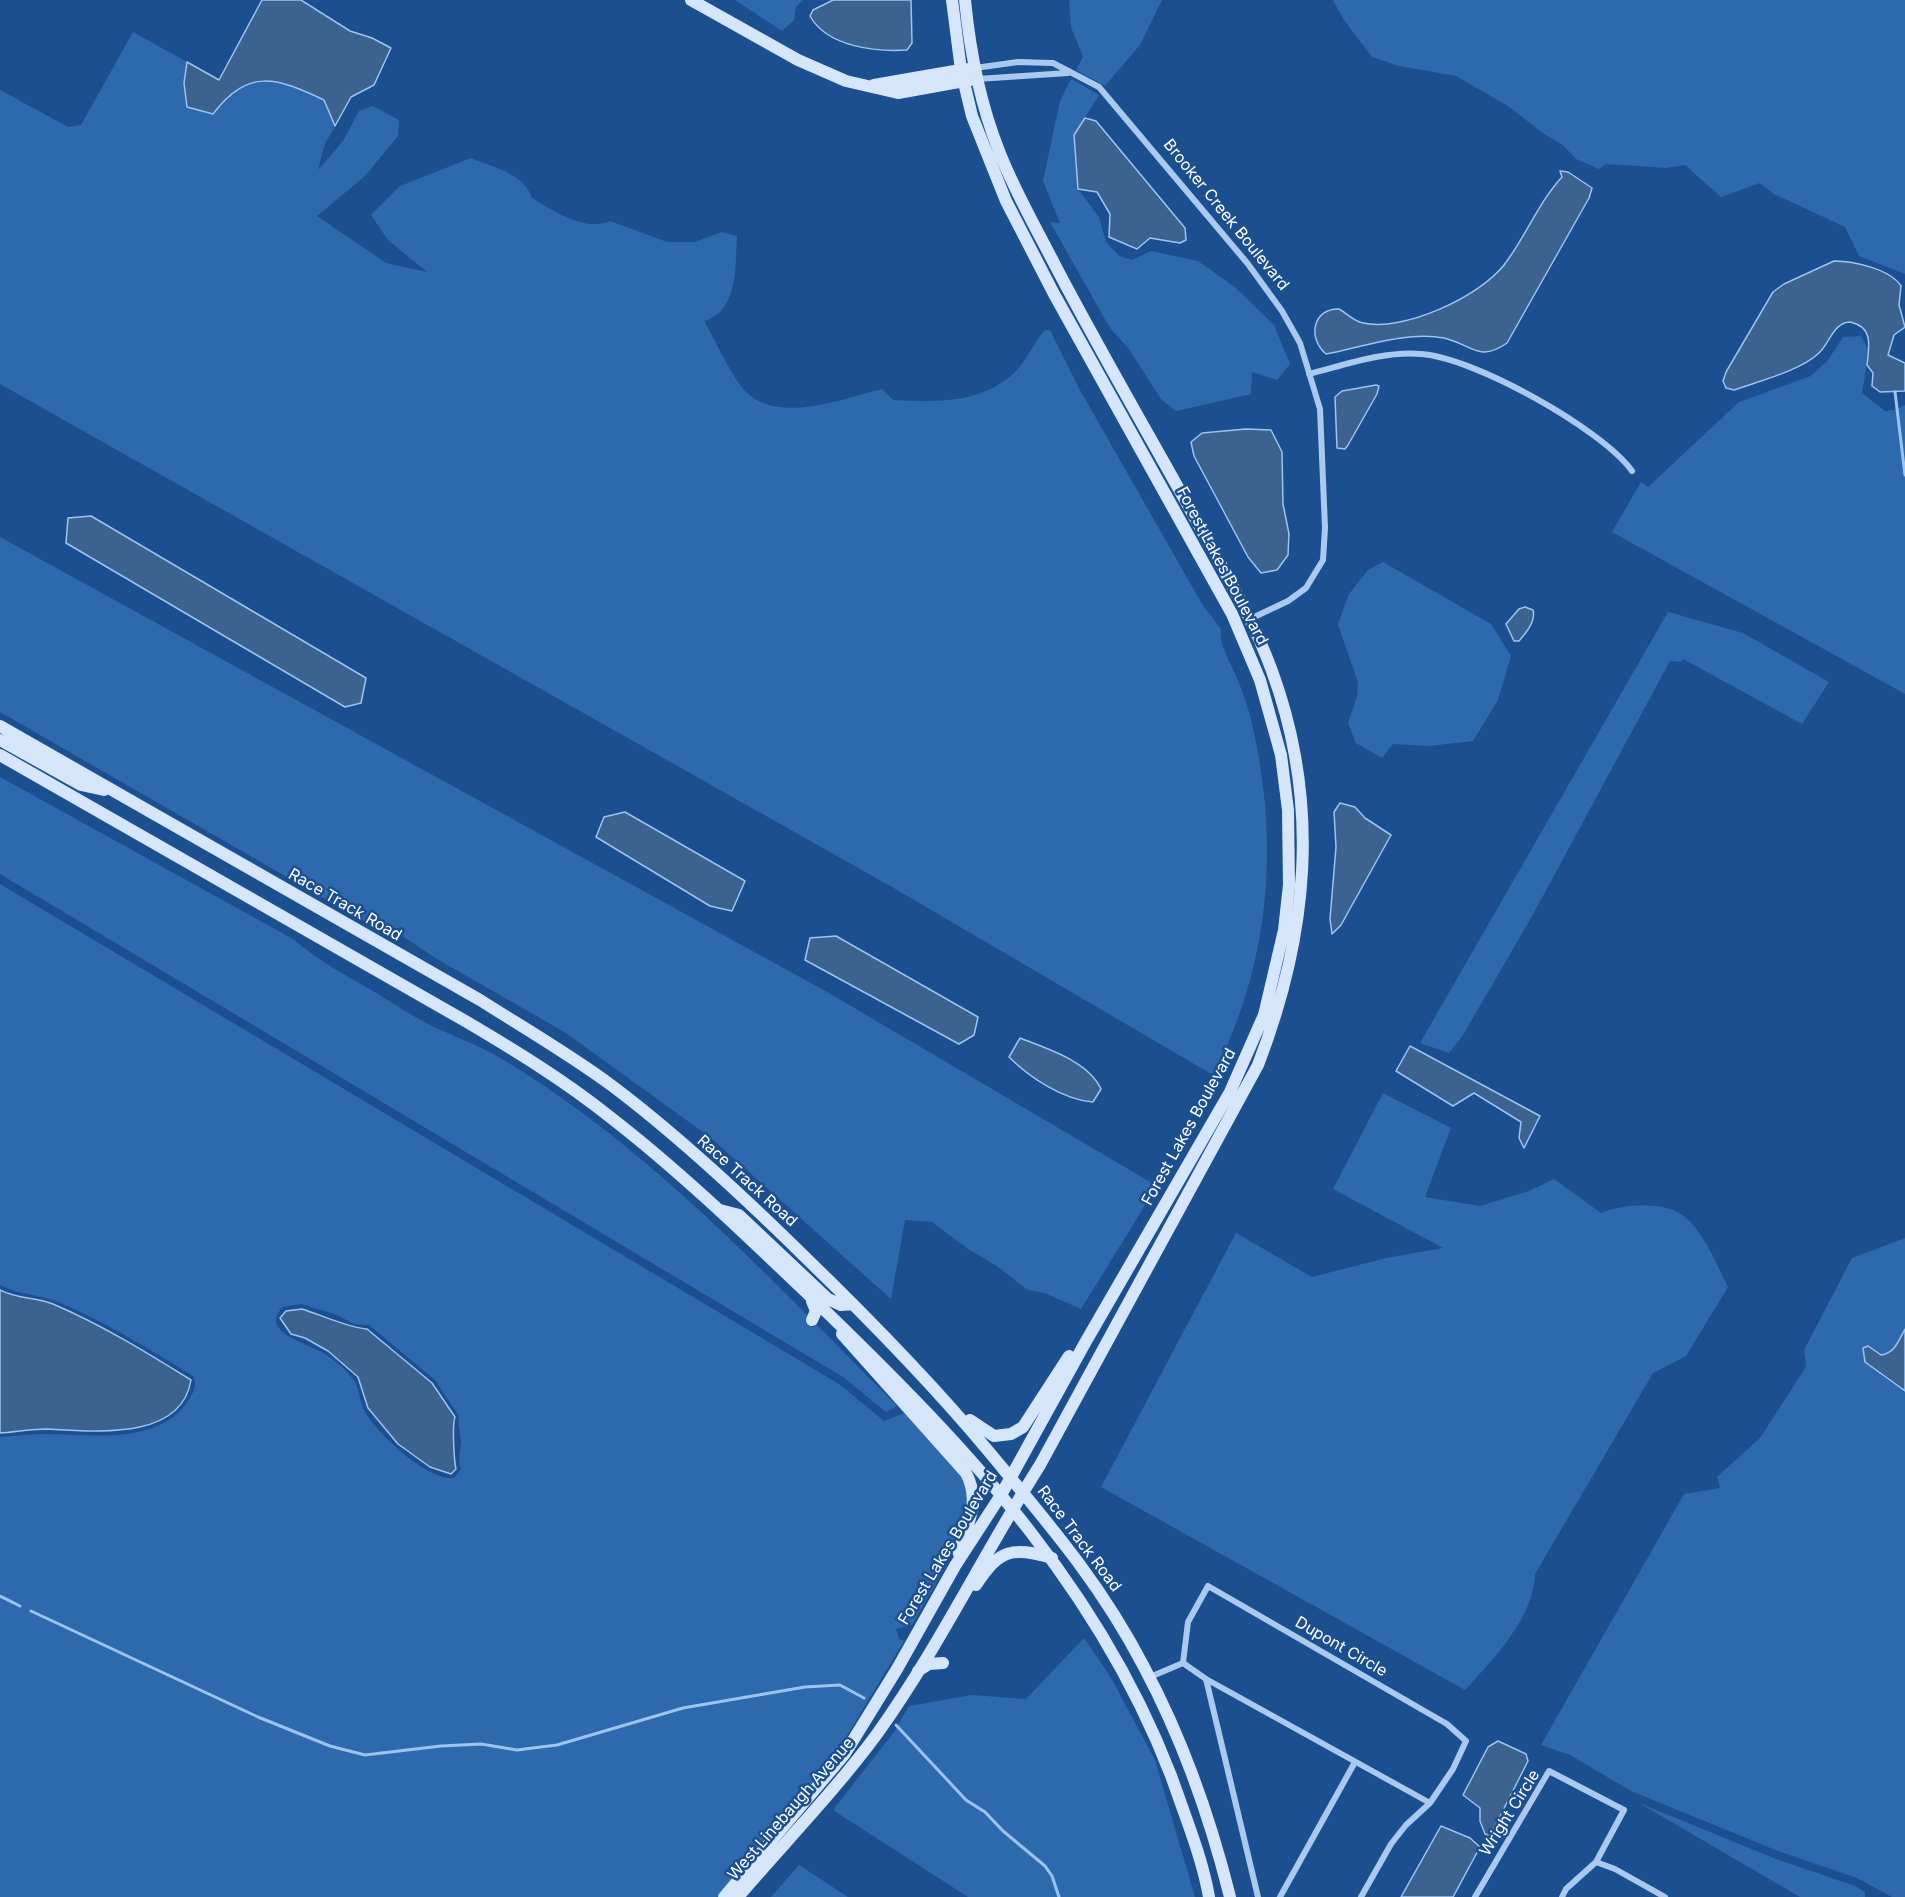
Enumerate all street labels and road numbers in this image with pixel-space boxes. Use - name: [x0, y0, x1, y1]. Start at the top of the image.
- street label: Brooker Creek Boulevard: [1159, 136, 1293, 294]
- street label: Forest Lakes Boulevard: [1172, 484, 1272, 648]
- street label: Race Track Road: [285, 865, 405, 945]
- street label: Forest Lakes Boulevard: [1138, 1045, 1240, 1209]
- street label: Race Track Road: [693, 1131, 801, 1231]
- street label: Forest Lakes Boulevard: [894, 1468, 1002, 1628]
- street label: Race Track Road: [1033, 1482, 1125, 1596]
- street label: Dupont Circle: [1291, 1613, 1391, 1681]
- street label: West Linebaugh Avenue: [724, 1734, 858, 1884]
- street label: Wright Circle: [1476, 1766, 1544, 1860]

